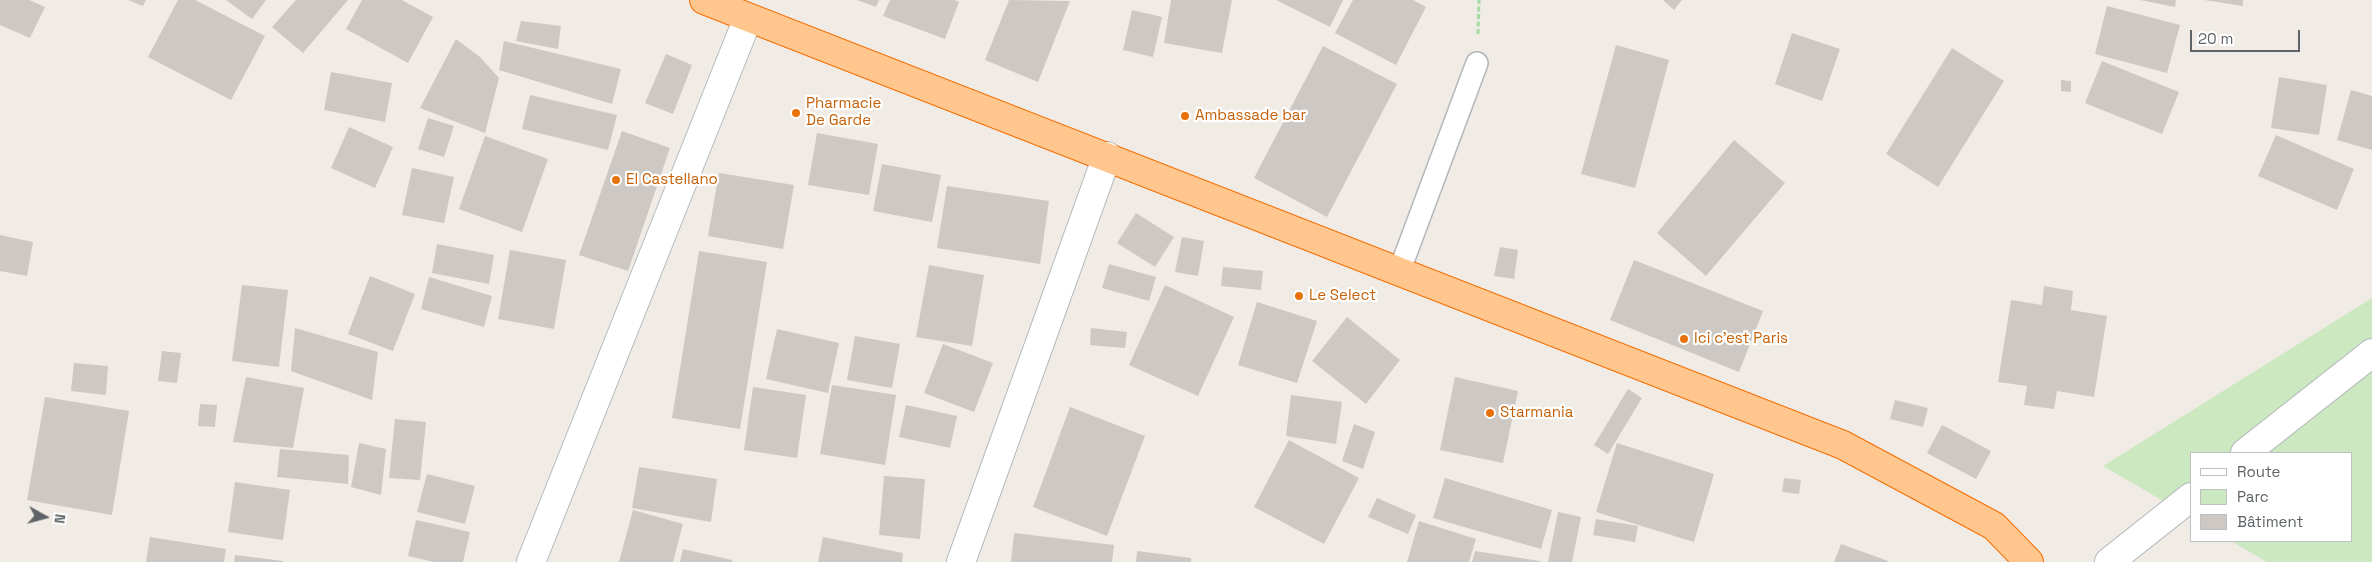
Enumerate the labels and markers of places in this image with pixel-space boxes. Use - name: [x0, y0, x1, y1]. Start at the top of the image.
- place label: Pharmacie De Garde: [806, 95, 881, 130]
- marker: Pharmacie De Garde: [790, 107, 802, 119]
- place label: Ambassade bar: [1195, 107, 1306, 125]
- marker: Ambassade bar: [1179, 110, 1191, 122]
- place label: El Castellano: [626, 171, 718, 189]
- marker: El Castellano: [610, 174, 622, 186]
- place label: Le Select: [1309, 287, 1376, 305]
- marker: Le Select: [1293, 290, 1305, 302]
- place label: Ici c'est Paris: [1694, 330, 1788, 348]
- marker: Ici c'est Paris: [1678, 333, 1690, 345]
- place label: Starmania: [1500, 404, 1573, 422]
- marker: Starmania: [1484, 407, 1496, 419]

